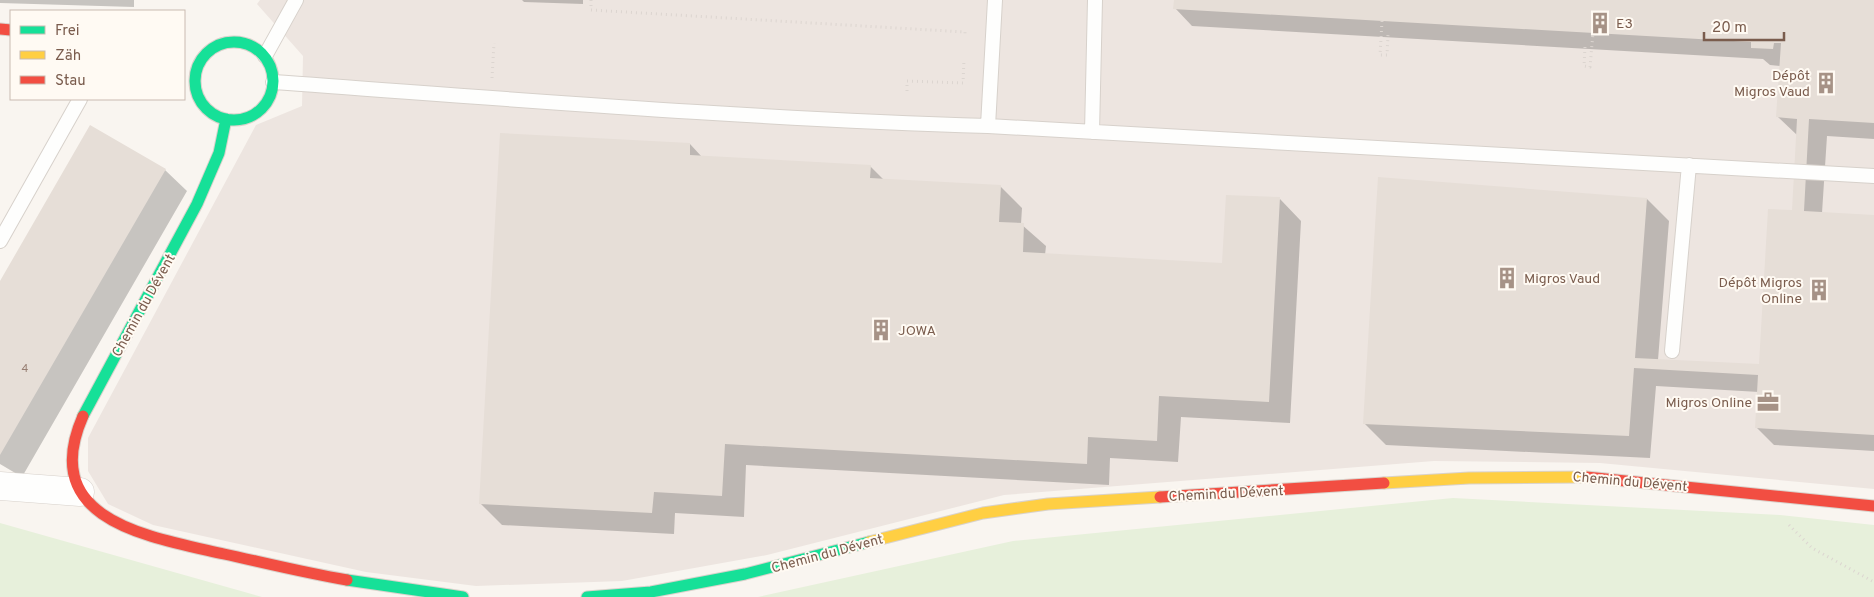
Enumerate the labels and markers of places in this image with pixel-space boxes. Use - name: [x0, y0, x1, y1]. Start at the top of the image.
- building icon: E3: [1587, 10, 1613, 36]
- place label: E3: [1616, 16, 1633, 33]
- place label: Dépôt Migros Vaud: [1734, 68, 1810, 101]
- building icon: Dépôt Migros Vaud: [1813, 70, 1839, 96]
- building icon: Migros Vaud: [1494, 265, 1520, 291]
- place label: Migros Vaud: [1524, 271, 1600, 288]
- place label: Dépôt Migros Online: [1719, 275, 1802, 308]
- building icon: Dépôt Migros Online: [1806, 277, 1832, 303]
- building icon: JOWA: [868, 317, 894, 343]
- place label: JOWA: [898, 323, 936, 340]
- office icon: Migros Online: [1755, 389, 1781, 415]
- place label: Migros Online: [1666, 395, 1752, 412]

